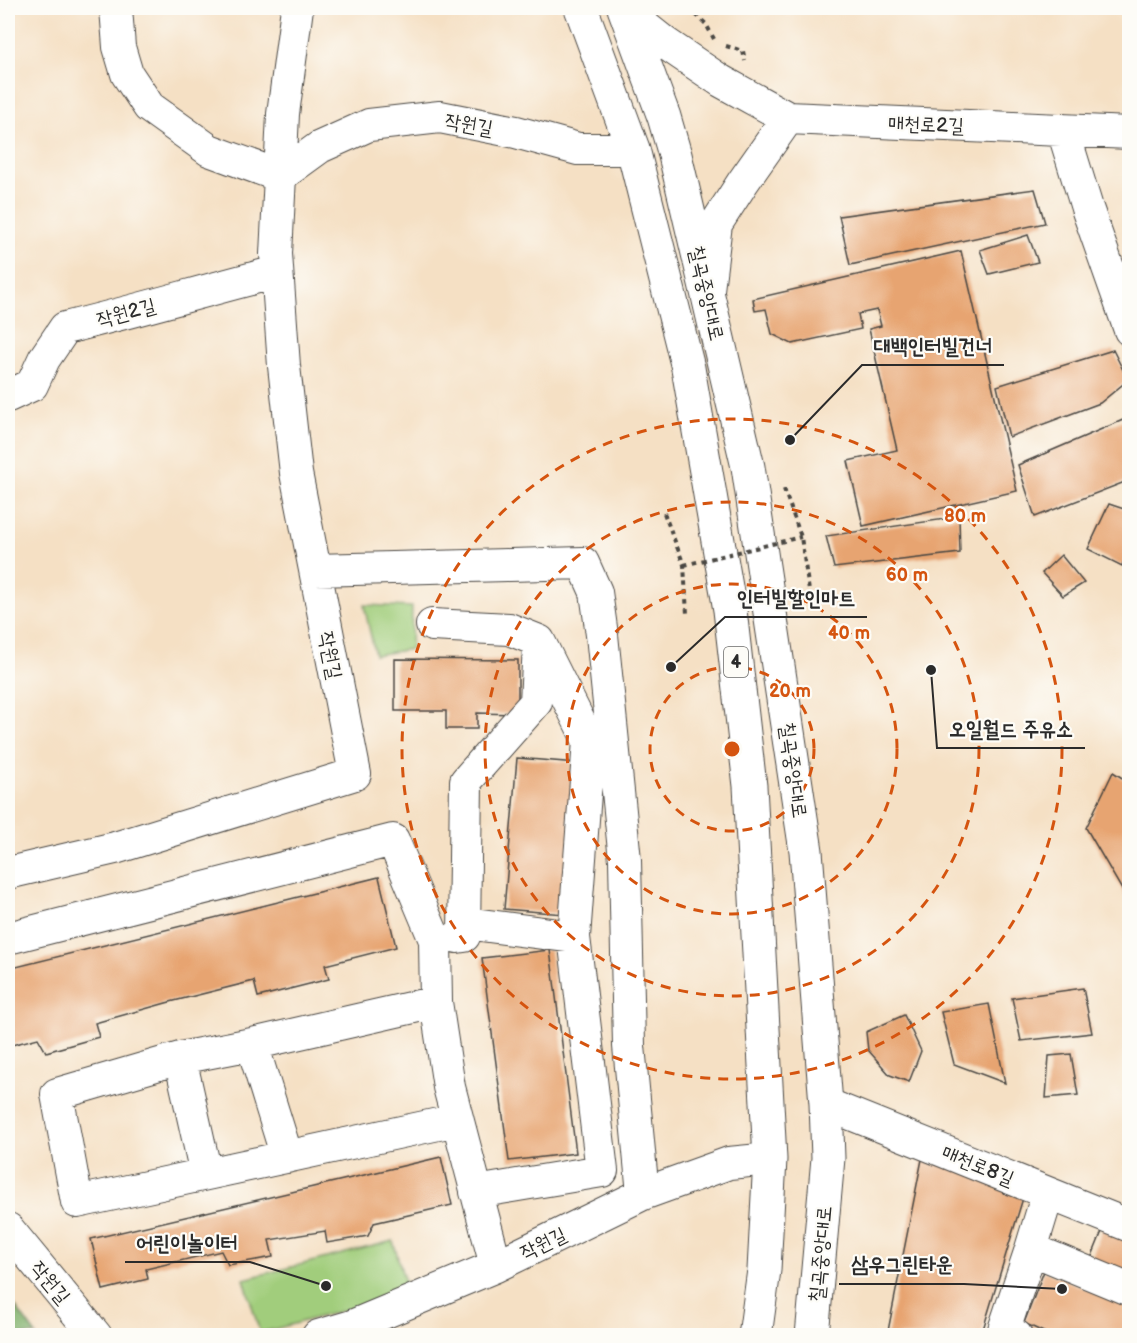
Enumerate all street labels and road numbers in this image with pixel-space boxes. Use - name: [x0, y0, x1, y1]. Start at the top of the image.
- street label: 작원길: [443, 109, 495, 141]
- street label: 매천로2길: [887, 112, 964, 138]
- street label: 칠곡중앙대로: [683, 243, 729, 343]
- street label: 작원2길: [94, 294, 158, 332]
- street label: 작원길: [314, 629, 346, 681]
- road number: 4: [724, 647, 748, 677]
- street label: 칠곡중앙대로: [774, 721, 812, 820]
- street label: 매천로8길: [938, 1141, 1017, 1191]
- street label: 칠곡중앙대로: [805, 1205, 837, 1303]
- street label: 작원길: [516, 1223, 570, 1265]
- street label: 작원길: [26, 1256, 75, 1309]

